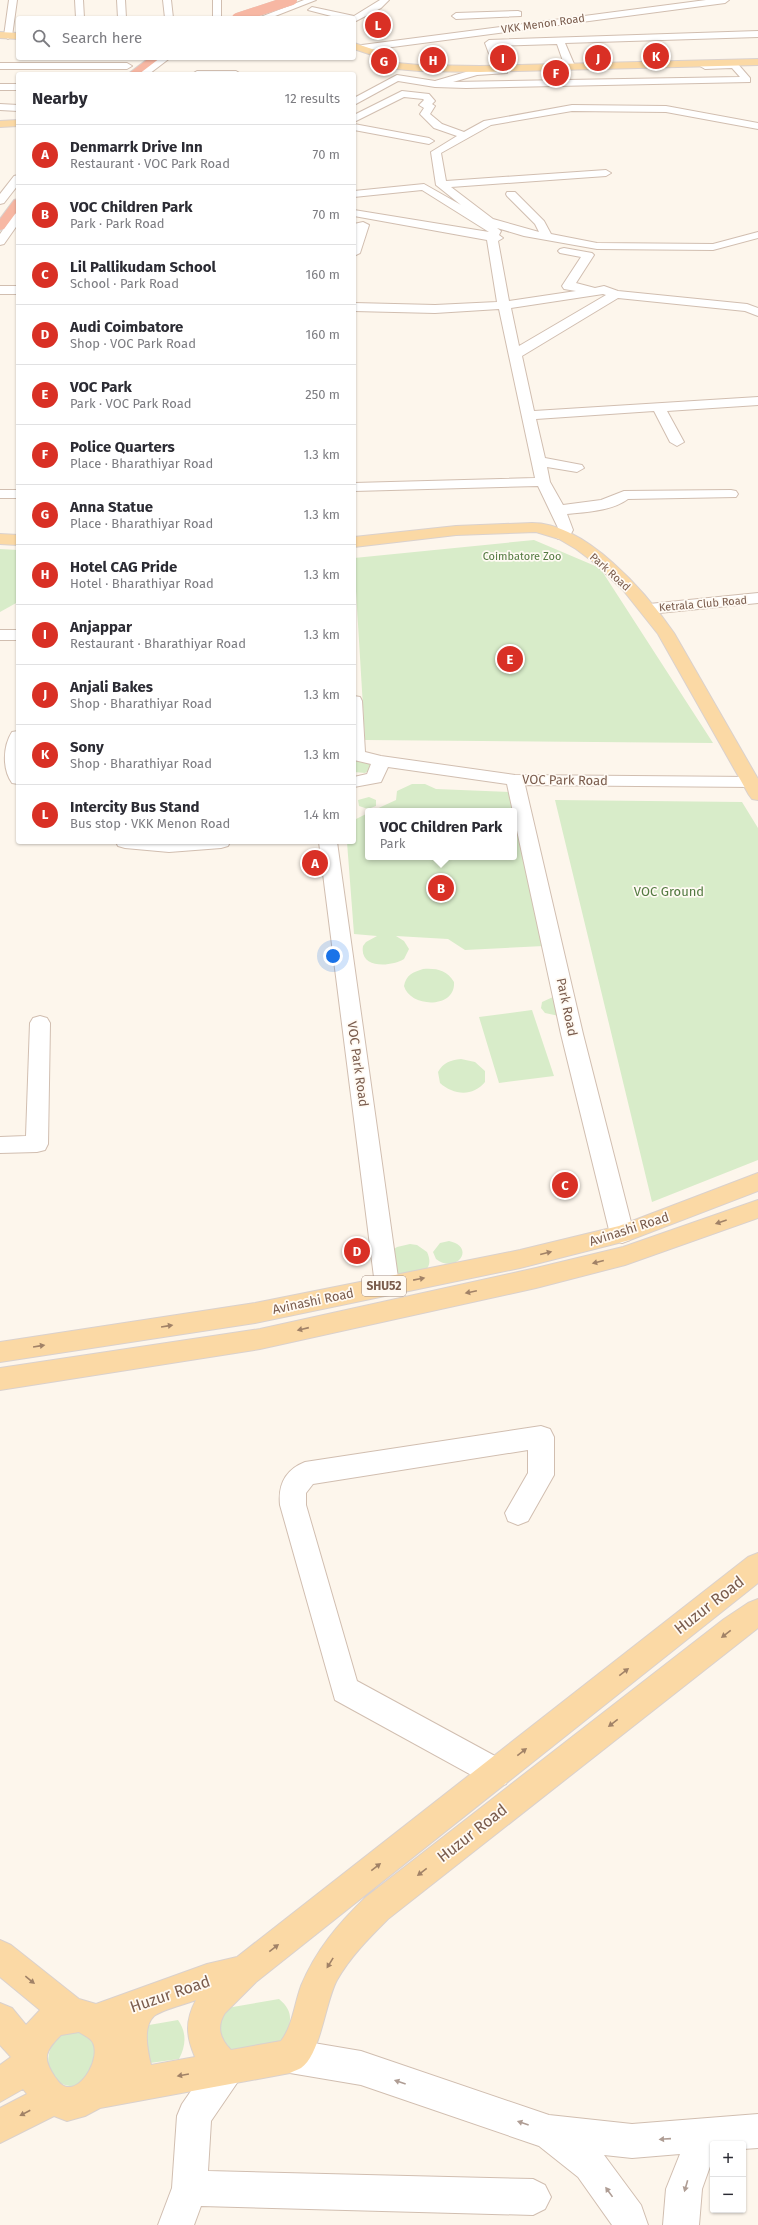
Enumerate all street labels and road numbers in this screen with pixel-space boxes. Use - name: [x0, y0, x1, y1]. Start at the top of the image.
- street label: VKK Menon Road: [500, 12, 586, 36]
- street label: Park Road: [587, 550, 633, 594]
- street label: Ketrala Club Road: [658, 594, 748, 614]
- street label: VOC Park Road: [522, 772, 608, 788]
- street label: Park Road: [554, 977, 580, 1037]
- street label: VOC Park Road: [345, 1020, 371, 1108]
- street label: Avinashi Road: [587, 1209, 671, 1249]
- road number: SHU52: [362, 1276, 406, 1296]
- street label: Avinashi Road: [271, 1285, 355, 1317]
- street label: Huzur Road: [670, 1572, 748, 1638]
- street label: Huzur Road: [433, 1800, 511, 1866]
- street label: Huzur Road: [127, 1971, 213, 2017]

